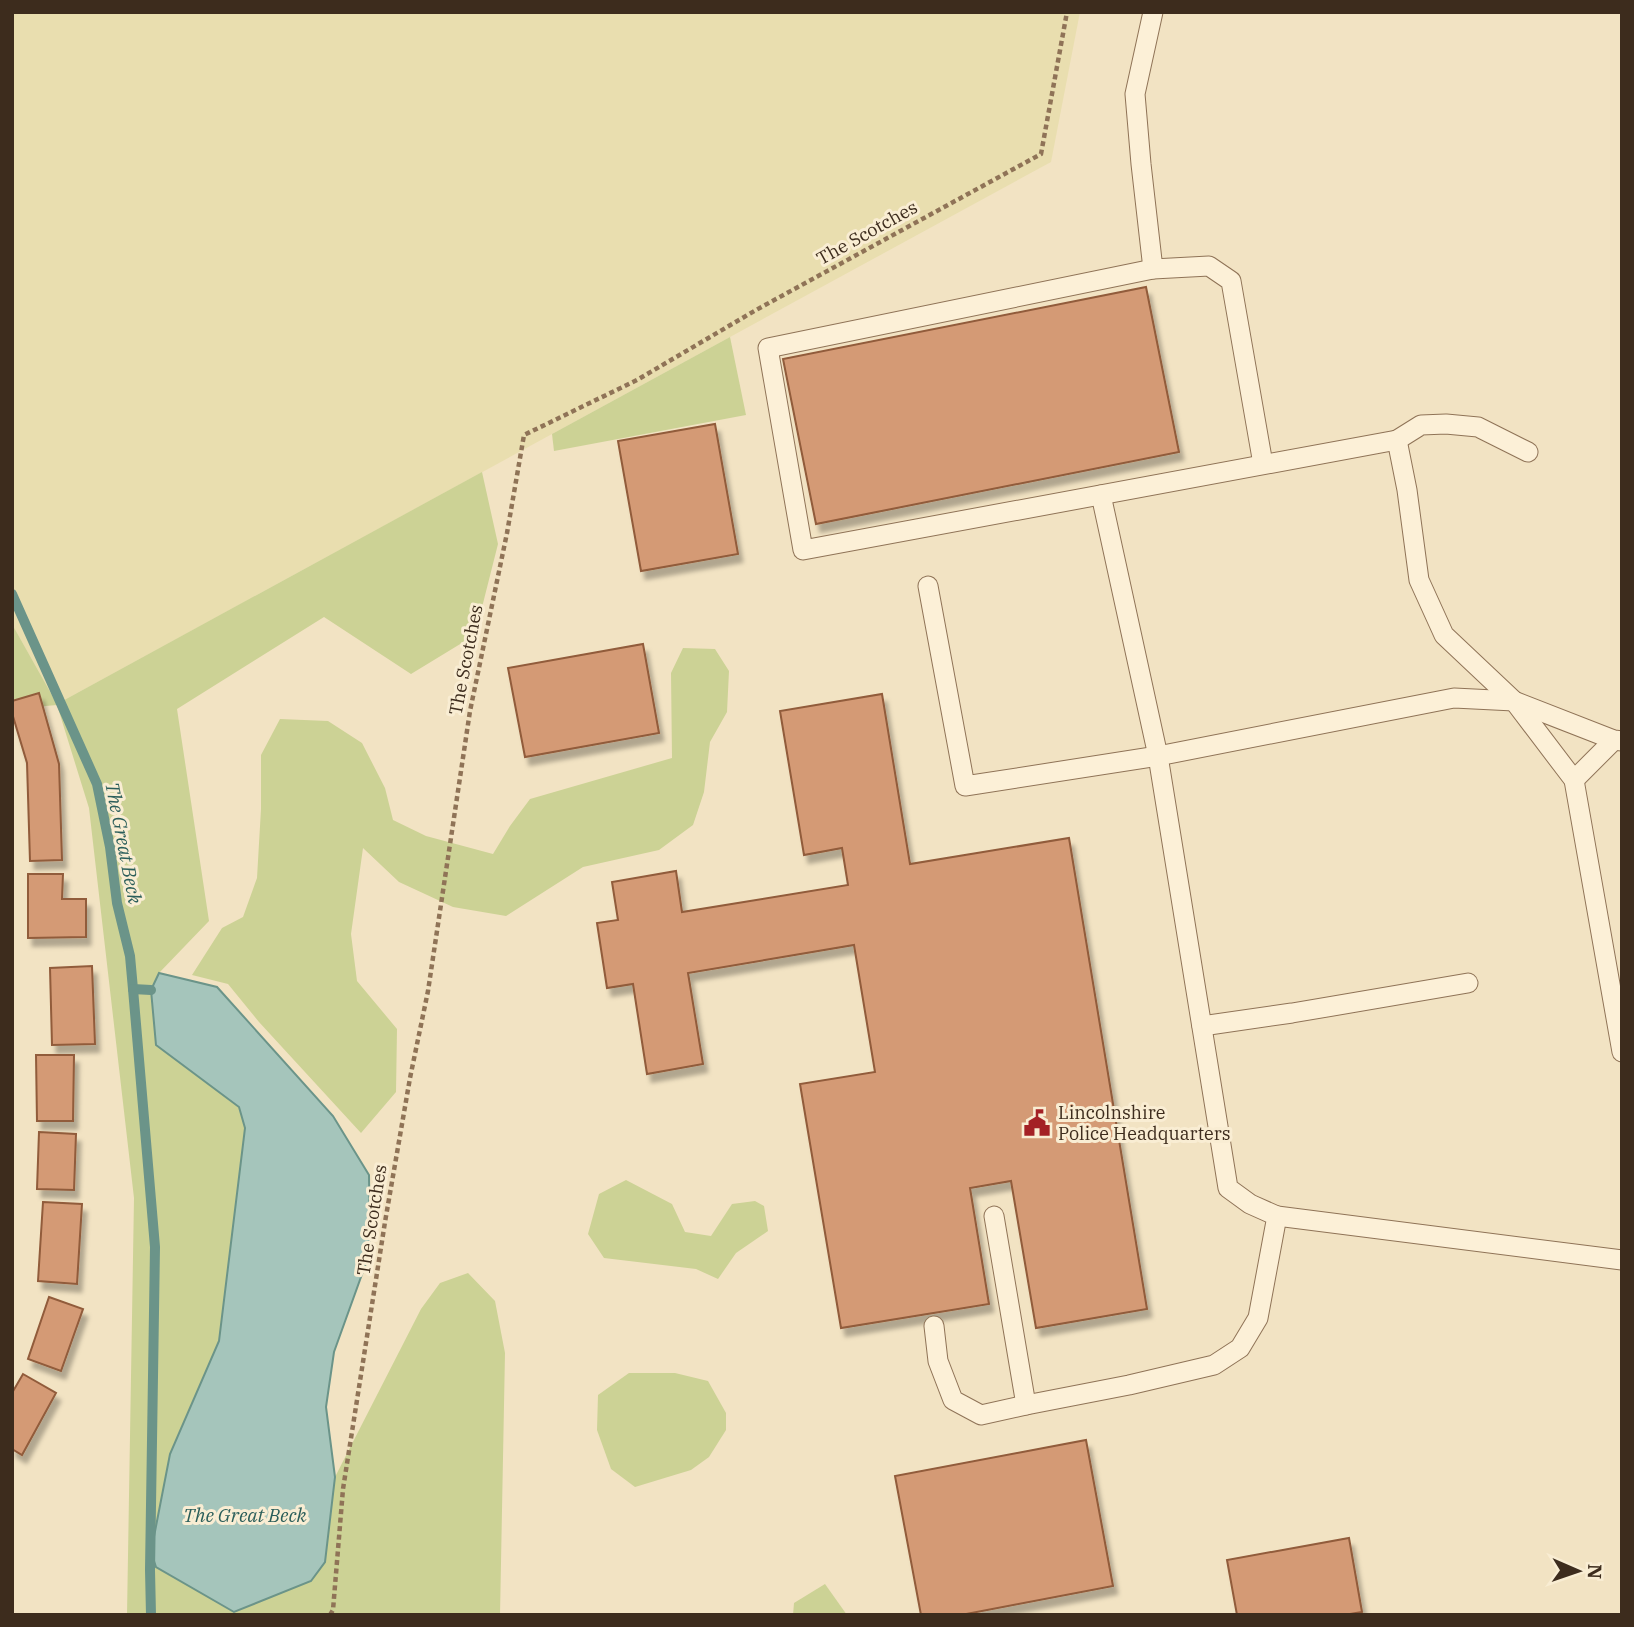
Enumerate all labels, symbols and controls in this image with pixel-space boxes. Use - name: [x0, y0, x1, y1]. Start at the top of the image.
- street label: The Scotches: [812, 195, 921, 270]
- street label: The Scotches: [444, 603, 487, 717]
- water label: The Great Beck: [100, 780, 148, 907]
- place label: Lincolnshire Police Headquarters: [1058, 1101, 1230, 1145]
- public building icon: Lincolnshire Police Headquarters: [1022, 1108, 1052, 1138]
- street label: The Scotches: [351, 1163, 392, 1277]
- water label: The Great Beck: [183, 1503, 308, 1527]
- north arrow: [1543, 1536, 1613, 1606]
- text: N: [1583, 1564, 1607, 1580]

